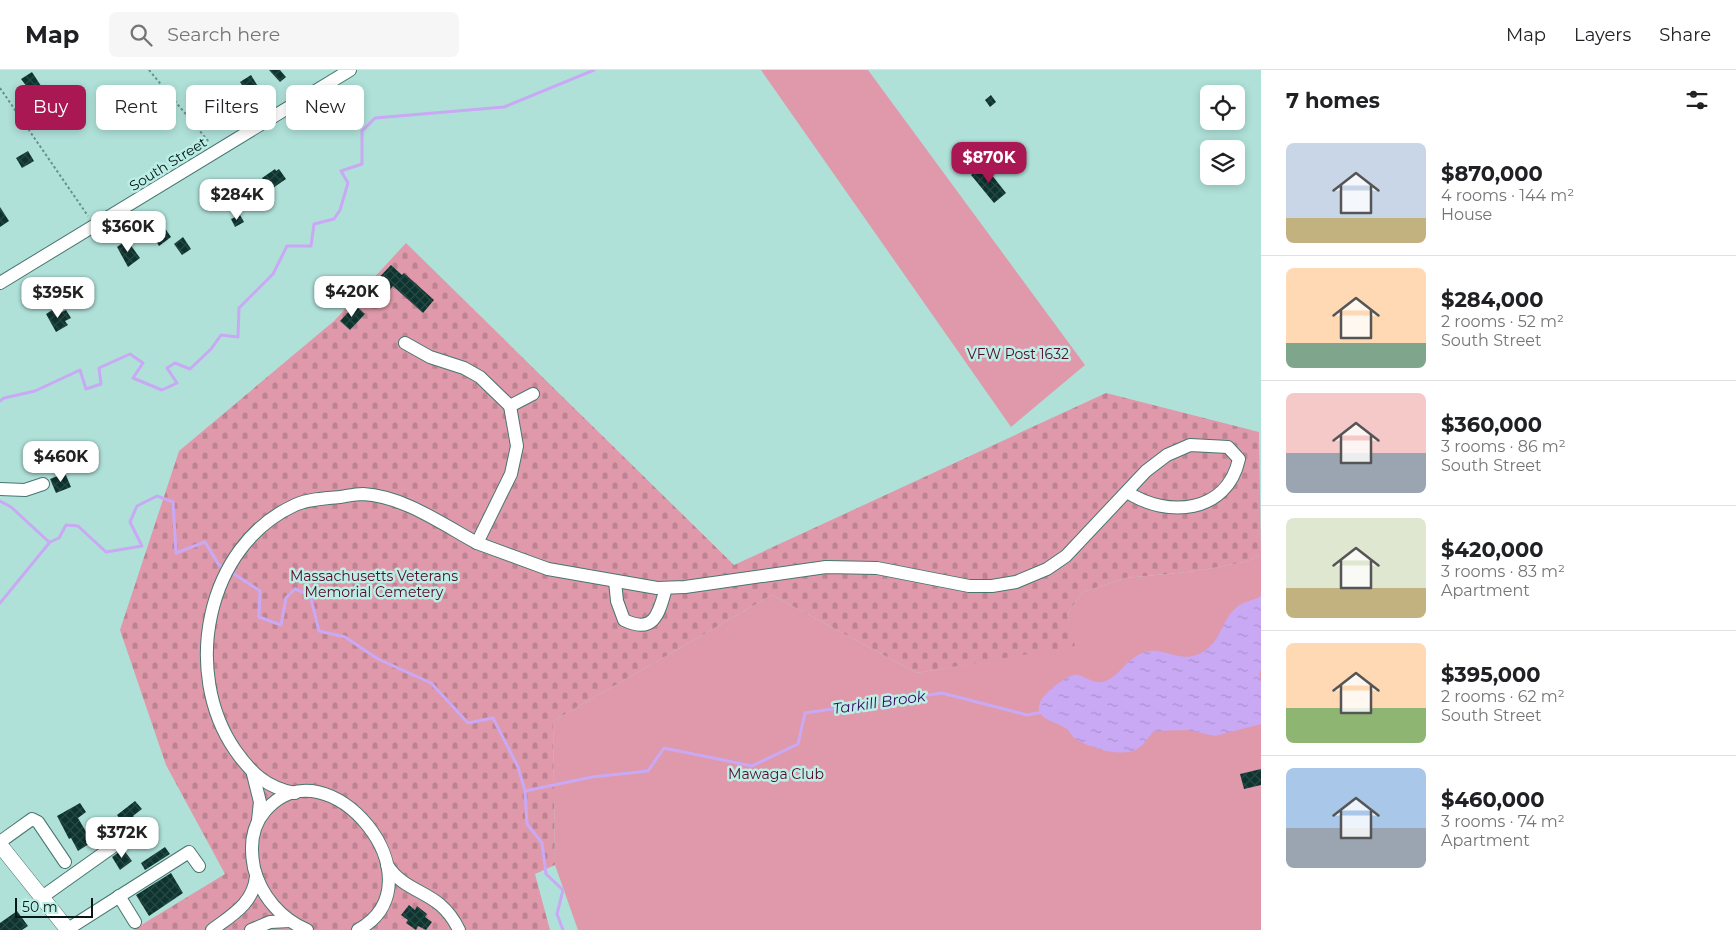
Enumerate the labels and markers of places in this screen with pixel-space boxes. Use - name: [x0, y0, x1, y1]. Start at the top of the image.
- pin: $870K: [954, 142, 1024, 184]
- pin: $284K: [202, 178, 272, 221]
- pin: $360K: [93, 210, 163, 253]
- pin: $395K: [23, 276, 93, 319]
- pin: $420K: [317, 276, 387, 318]
- pin: $460K: [26, 440, 96, 483]
- pin: $372K: [87, 816, 157, 859]

